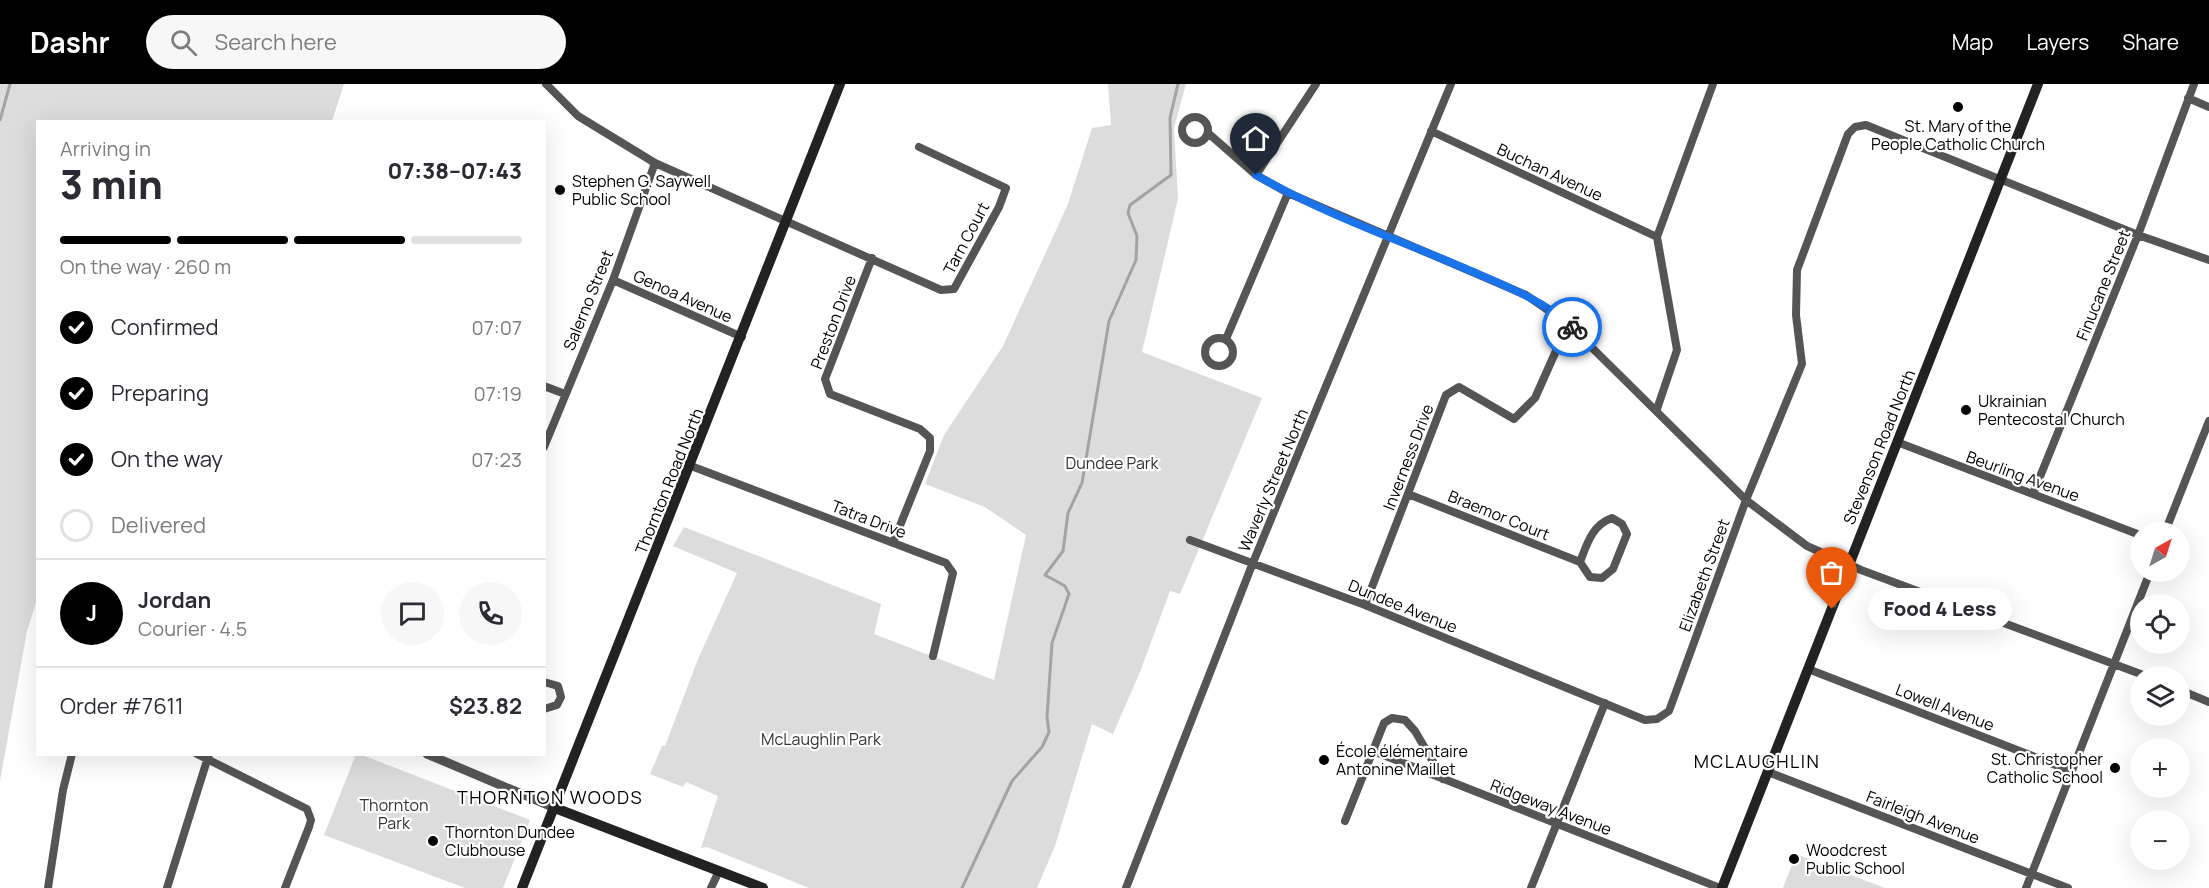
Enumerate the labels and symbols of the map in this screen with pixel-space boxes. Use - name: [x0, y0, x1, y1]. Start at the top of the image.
- marker: St. Mary of the People Catholic Church: [1951, 100, 1965, 114]
- pin: [1230, 113, 1281, 175]
- place label: St. Mary of the People Catholic Church: [1871, 115, 2045, 155]
- street label: Buchan Avenue: [1494, 138, 1606, 206]
- place label: Stephen G. Saywell Public School: [572, 170, 711, 210]
- marker: Stephen G. Saywell Public School: [553, 183, 567, 197]
- street label: Tarn Court: [938, 198, 994, 278]
- street label: Finucane Street: [2071, 226, 2135, 344]
- street label: Salerno Street: [558, 246, 618, 354]
- street label: Genoa Avenue: [630, 264, 736, 328]
- street label: Preston Drive: [805, 272, 861, 372]
- courier: [1542, 297, 1602, 357]
- street label: Stevenson Road North: [1838, 366, 1920, 528]
- place label: Ukrainian Pentecostal Church: [1978, 390, 2125, 430]
- street label: Inverness Drive: [1378, 401, 1438, 513]
- marker: Ukrainian Pentecostal Church: [1959, 403, 1973, 417]
- street label: Thornton Road North: [630, 405, 708, 557]
- street label: Waverly Street North: [1233, 405, 1313, 555]
- street label: Beurling Avenue: [1963, 445, 2083, 507]
- park label: Dundee Park: [1066, 452, 1160, 474]
- street label: Braemor Court: [1445, 485, 1553, 545]
- street label: Tatra Drive: [828, 495, 910, 543]
- street label: Elizabeth Street: [1673, 516, 1735, 634]
- north arrow: [2130, 522, 2190, 582]
- pin: [1806, 547, 1857, 609]
- street label: Dundee Avenue: [1345, 574, 1461, 638]
- callout: Food 4 Less: [1868, 588, 2012, 630]
- street label: Lowell Avenue: [1892, 678, 1998, 736]
- park label: McLaughlin Park: [761, 728, 882, 750]
- place label: École élémentaire Antonine Maillet: [1336, 740, 1468, 780]
- place label: St. Christopher Catholic School: [1987, 748, 2103, 788]
- district label: MCLAUGHLIN: [1694, 749, 1820, 773]
- marker: École élémentaire Antonine Maillet: [1317, 753, 1331, 767]
- marker: St. Christopher Catholic School: [2108, 761, 2122, 775]
- street label: Ridgeway Avenue: [1487, 774, 1615, 840]
- district label: THORNTON WOODS: [457, 785, 643, 809]
- street label: Fairleigh Avenue: [1863, 785, 1983, 849]
- park label: Thornton Park: [360, 794, 428, 834]
- place label: Thornton Dundee Clubhouse: [445, 821, 575, 861]
- marker: Thornton Dundee Clubhouse: [426, 834, 440, 848]
- place label: Woodcrest Public School: [1806, 839, 1905, 879]
- marker: Woodcrest Public School: [1787, 852, 1801, 866]

